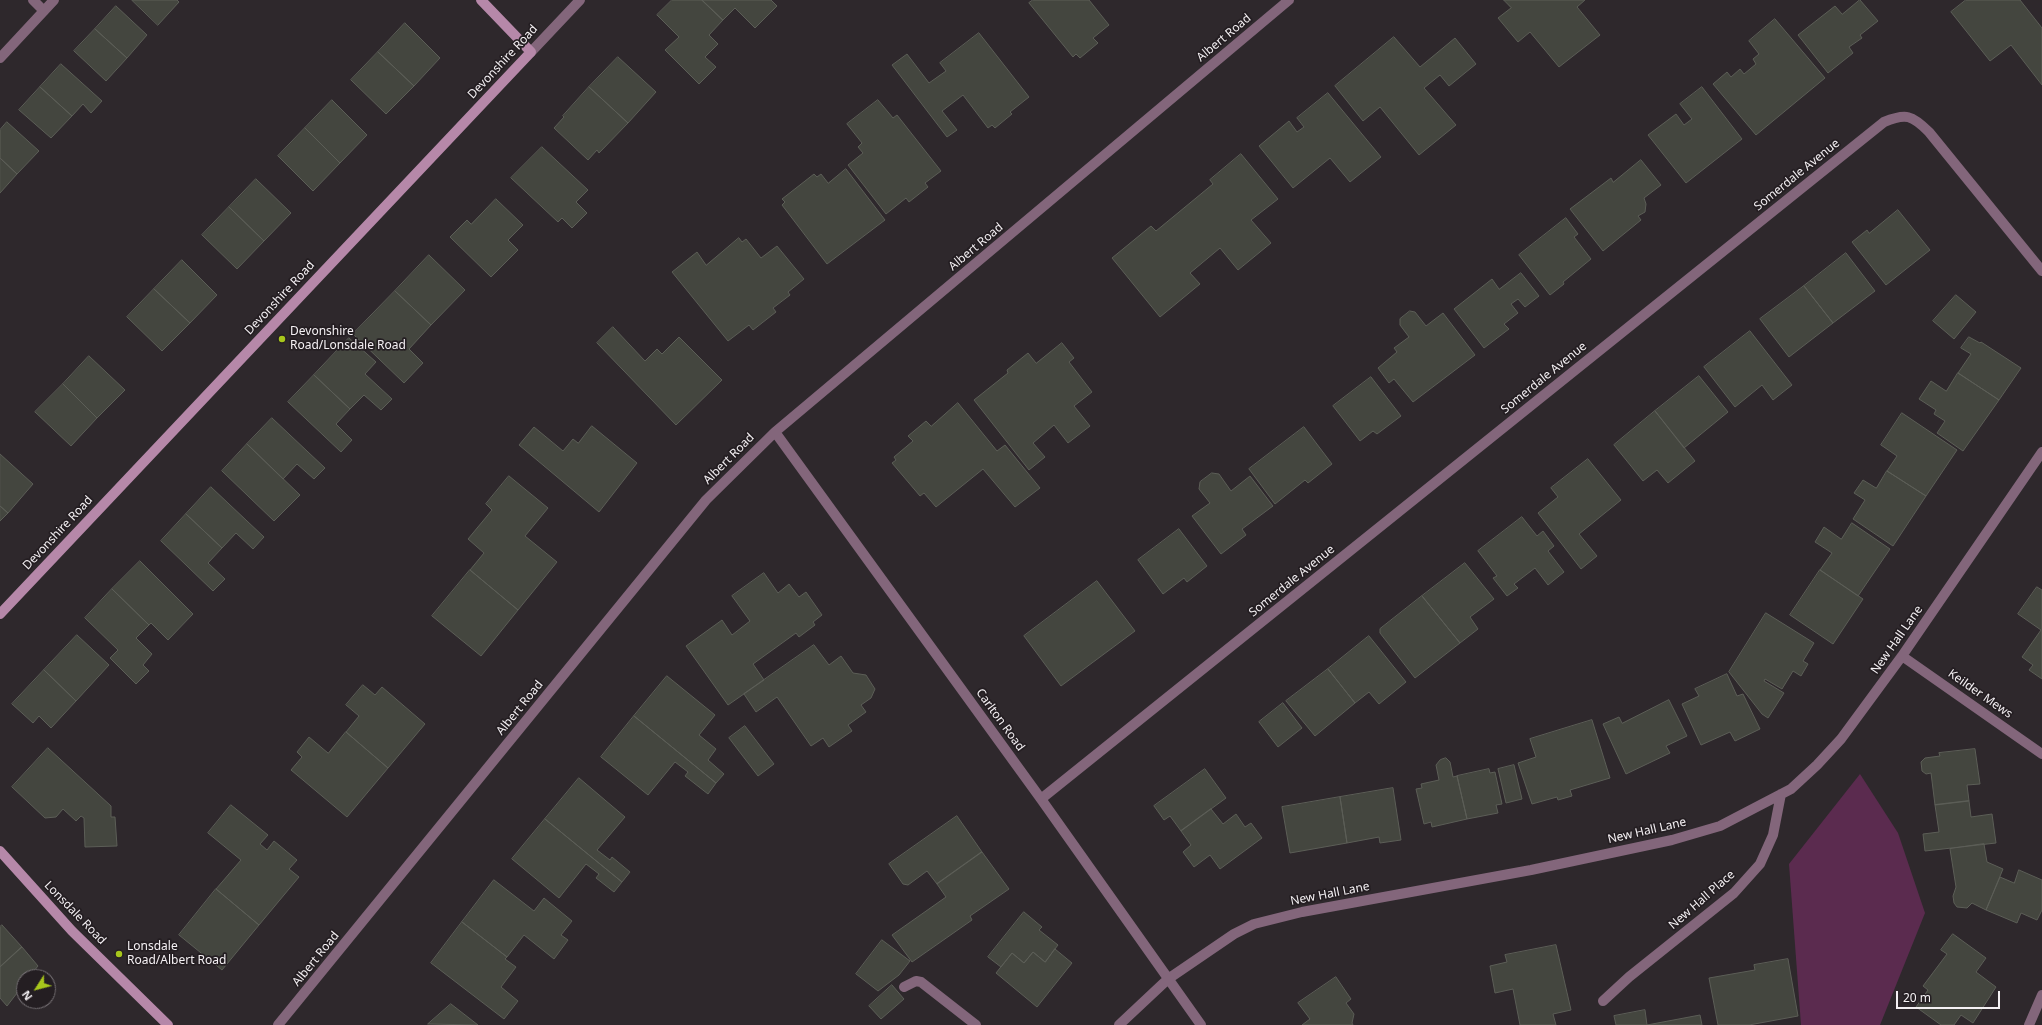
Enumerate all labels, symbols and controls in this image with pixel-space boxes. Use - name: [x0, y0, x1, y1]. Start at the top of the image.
- street label: Albert Road: [1194, 11, 1254, 65]
- street label: Devonshire Road: [465, 22, 541, 102]
- street label: Somerdale Avenue: [1751, 136, 1843, 214]
- street label: Albert Road: [946, 220, 1006, 274]
- street label: Devonshire Road: [242, 258, 318, 338]
- place label: Devonshire Road/Lonsdale Road: [290, 325, 406, 353]
- marker: Devonshire Road/Lonsdale Road: [277, 334, 287, 344]
- street label: Somerdale Avenue: [1498, 339, 1590, 417]
- street label: Albert Road: [701, 431, 757, 487]
- street label: Devonshire Road: [20, 493, 96, 573]
- street label: Somerdale Avenue: [1246, 542, 1338, 620]
- street label: New Hall Lane: [1868, 603, 1926, 677]
- street label: Keilder Mews: [1945, 667, 2015, 721]
- street label: Albert Road: [494, 678, 546, 738]
- street label: Carlton Road: [973, 686, 1027, 754]
- street label: New Hall Lane: [1606, 815, 1688, 847]
- street label: New Hall Place: [1666, 867, 1738, 933]
- street label: Lonsdale Road: [41, 878, 109, 948]
- street label: New Hall Lane: [1289, 879, 1371, 909]
- street label: Albert Road: [290, 929, 342, 989]
- place label: Lonsdale Road/Albert Road: [127, 940, 226, 968]
- marker: Lonsdale Road/Albert Road: [114, 949, 124, 959]
- north arrow: [16, 969, 56, 1009]
- scale bar: [1898, 983, 2002, 1009]
- text: N: [18, 988, 35, 1004]
- text: 20 m: [1903, 989, 1931, 1006]

